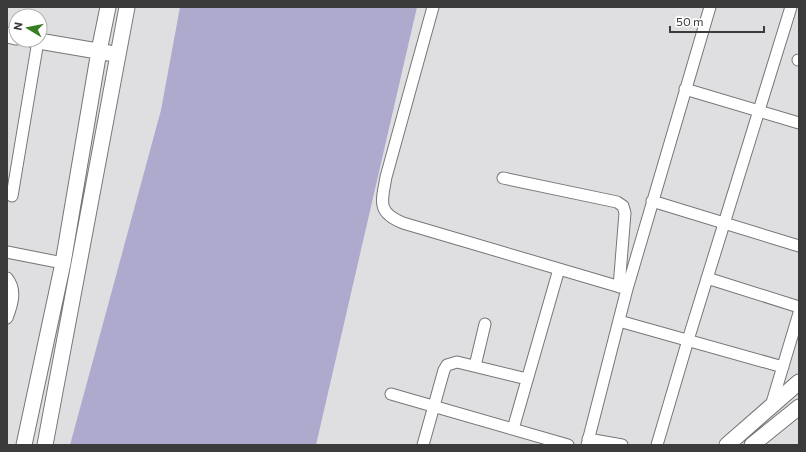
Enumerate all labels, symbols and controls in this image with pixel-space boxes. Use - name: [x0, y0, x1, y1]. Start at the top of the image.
- north arrow: [8, 8, 48, 48]
- scale bar: [670, 8, 764, 34]
- text: 50 m: [676, 14, 704, 28]
- text: N: [11, 21, 25, 31]

